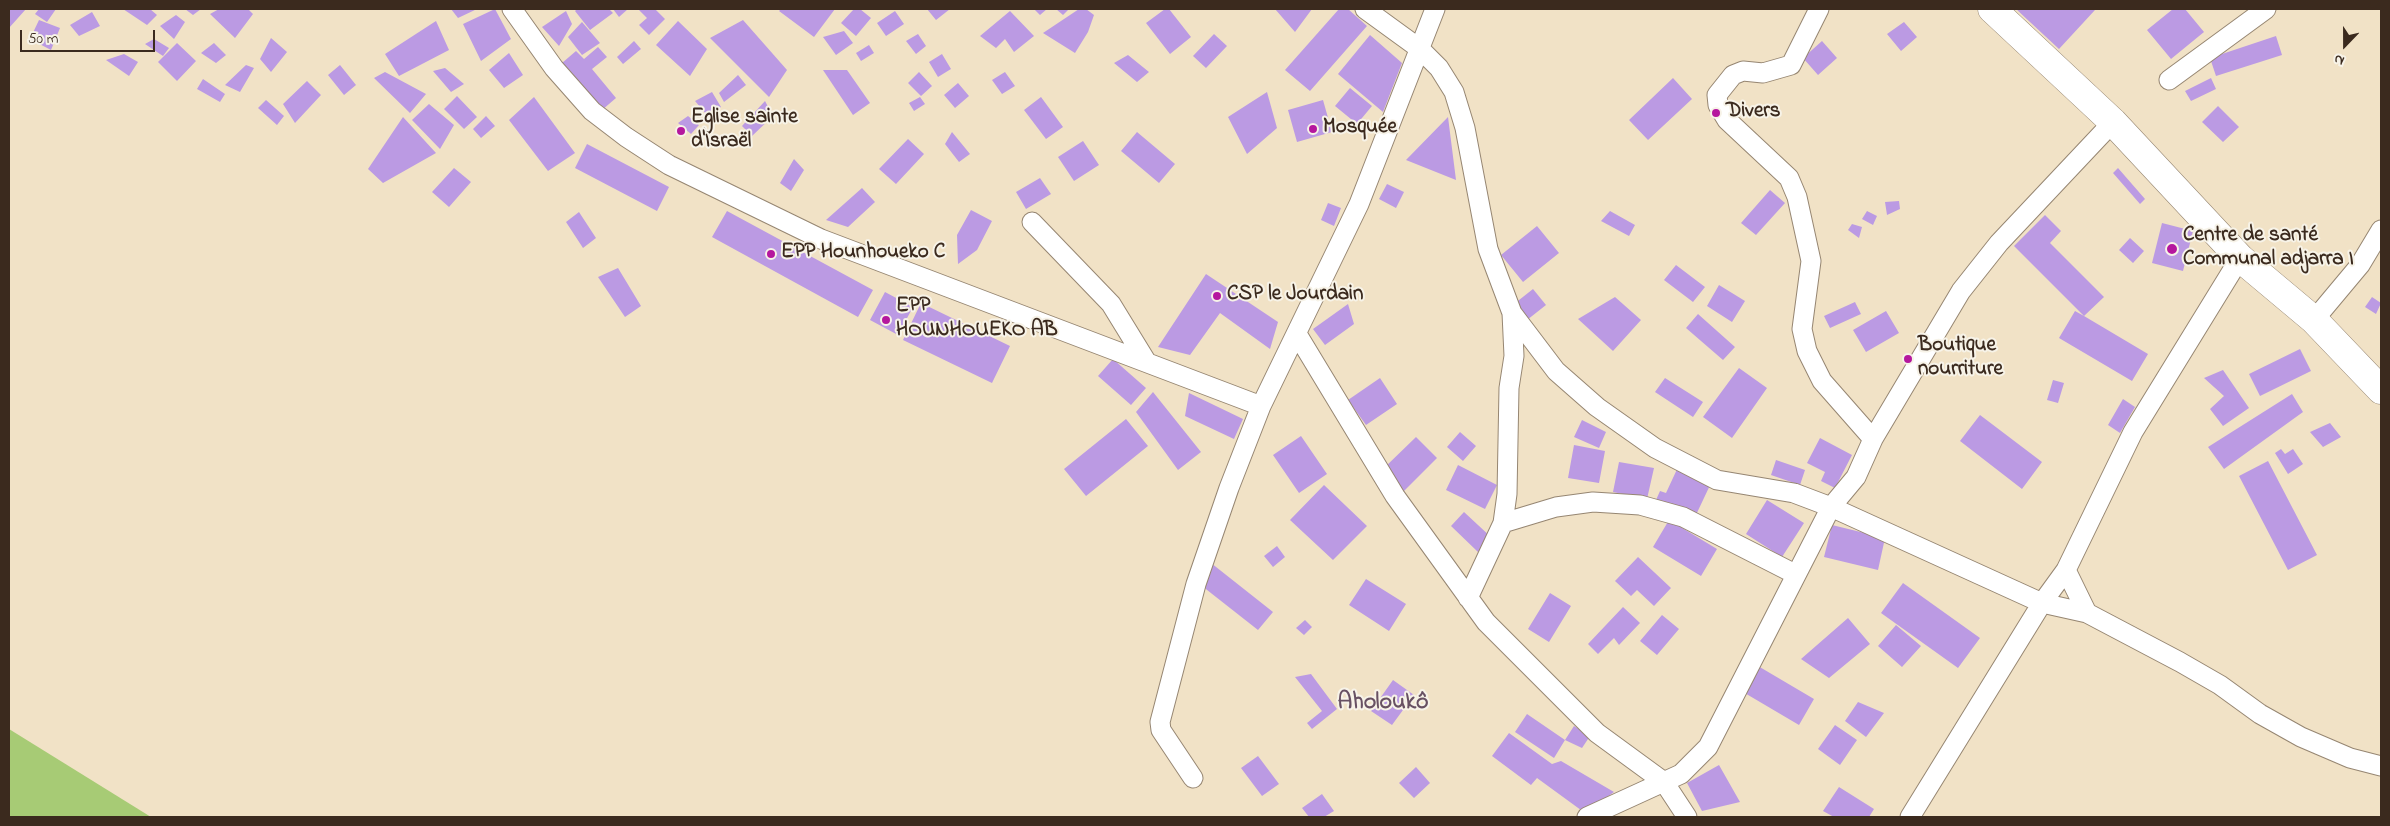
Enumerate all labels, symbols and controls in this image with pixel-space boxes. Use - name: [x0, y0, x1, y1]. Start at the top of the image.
- scale bar: [22, 20, 158, 52]
- north arrow: [2320, 20, 2370, 70]
- text: 50 m: [28, 28, 58, 50]
- text: N: [2331, 48, 2348, 71]
- place label: Divers: [1726, 100, 1781, 126]
- place label: Eglise sainte d'Israël: [691, 106, 798, 156]
- marker: Divers: [1710, 107, 1722, 119]
- place label: Mosquée: [1323, 116, 1397, 142]
- marker: Mosquée: [1307, 123, 1319, 135]
- marker: Eglise sainte d'Israël: [675, 125, 687, 137]
- place label: Centre de santé Communal adjarra I: [2183, 224, 2354, 274]
- place label: EPP Hounhoueko C: [781, 241, 945, 267]
- marker: Centre de santé Communal adjarra I: [2165, 242, 2179, 256]
- marker: EPP Hounhoueko C: [765, 248, 777, 260]
- place label: CSP le Jourdain: [1227, 283, 1363, 309]
- marker: CSP le Jourdain: [1211, 290, 1223, 302]
- place label: EPP HOUNHOUEKO AB: [896, 295, 1058, 345]
- marker: EPP HOUNHOUEKO AB: [880, 314, 892, 326]
- place label: Boutique nourriture: [1918, 334, 2003, 384]
- marker: Boutique nourriture: [1902, 353, 1914, 365]
- district label: Aholoukô: [1337, 690, 1429, 718]

